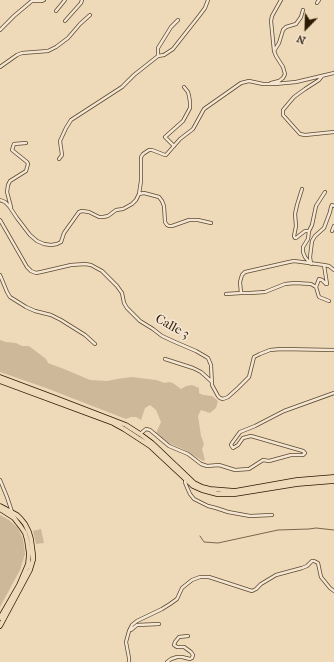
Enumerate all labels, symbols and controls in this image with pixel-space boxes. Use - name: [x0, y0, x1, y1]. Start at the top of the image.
- north arrow: [286, 8, 326, 48]
- text: N: [295, 32, 308, 47]
- street label: Calle 3: [152, 311, 192, 343]

